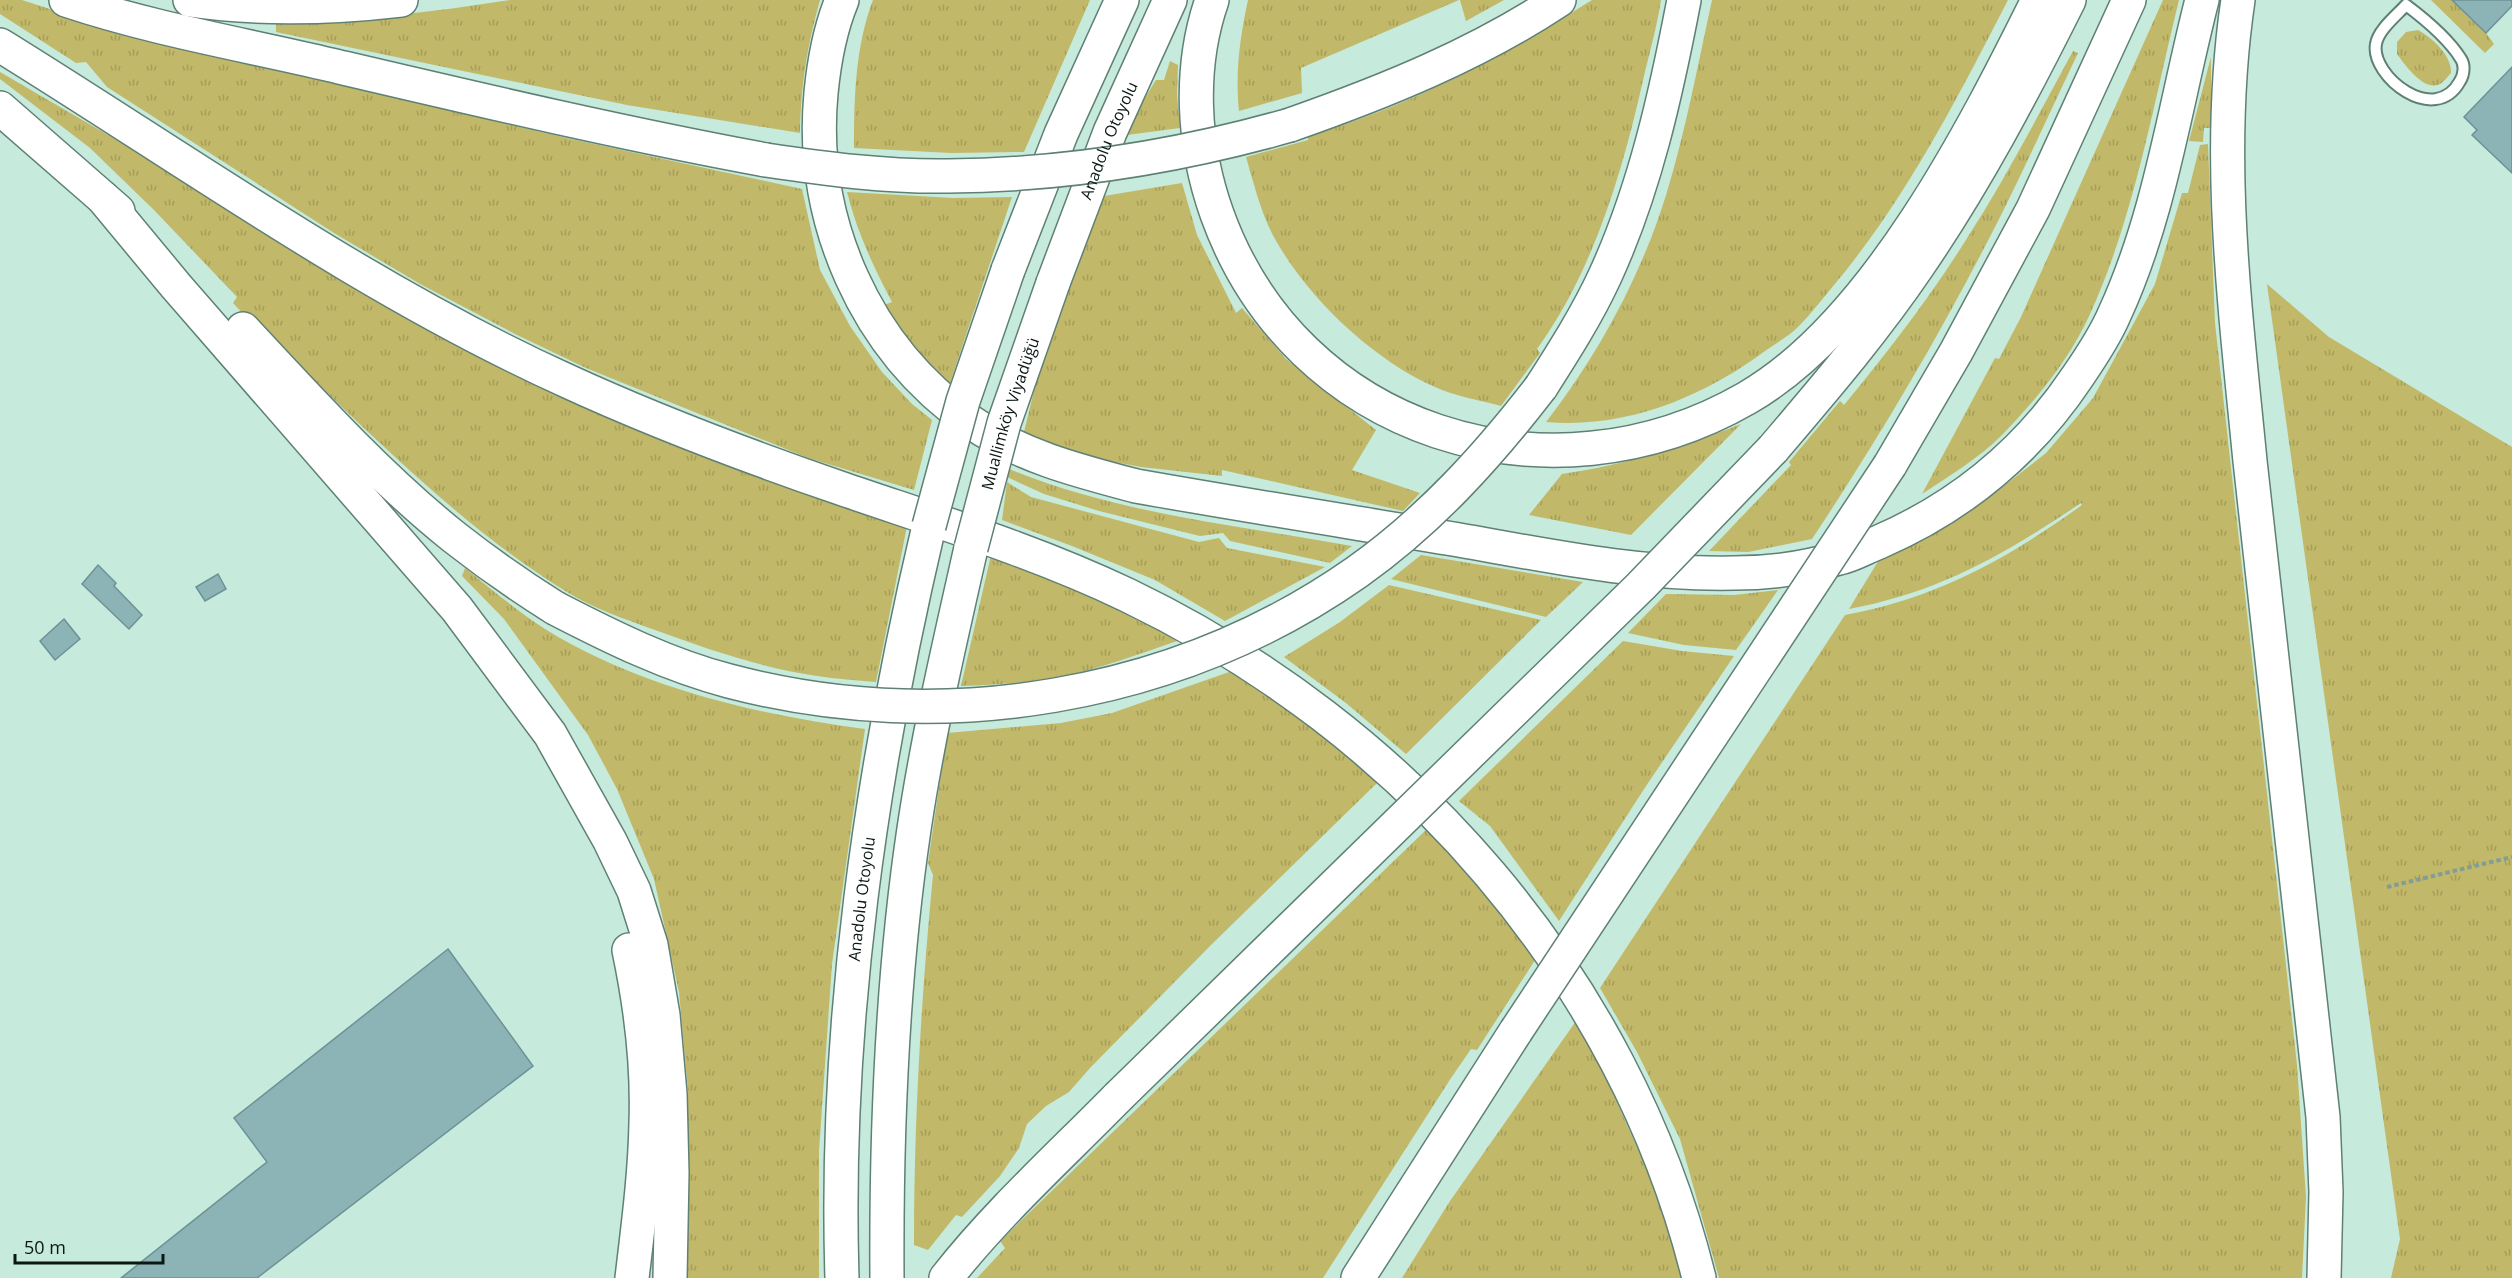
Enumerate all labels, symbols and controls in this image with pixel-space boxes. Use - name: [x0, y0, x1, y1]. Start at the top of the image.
- street label: Anadolu Otoyolu: [1075, 78, 1143, 202]
- street label: Muallimköy Viyadüğü: [976, 334, 1044, 492]
- street label: Anadolu Otoyolu: [843, 835, 880, 962]
- scale bar: [15, 1227, 164, 1265]
- text: 50 m: [24, 1235, 66, 1259]

